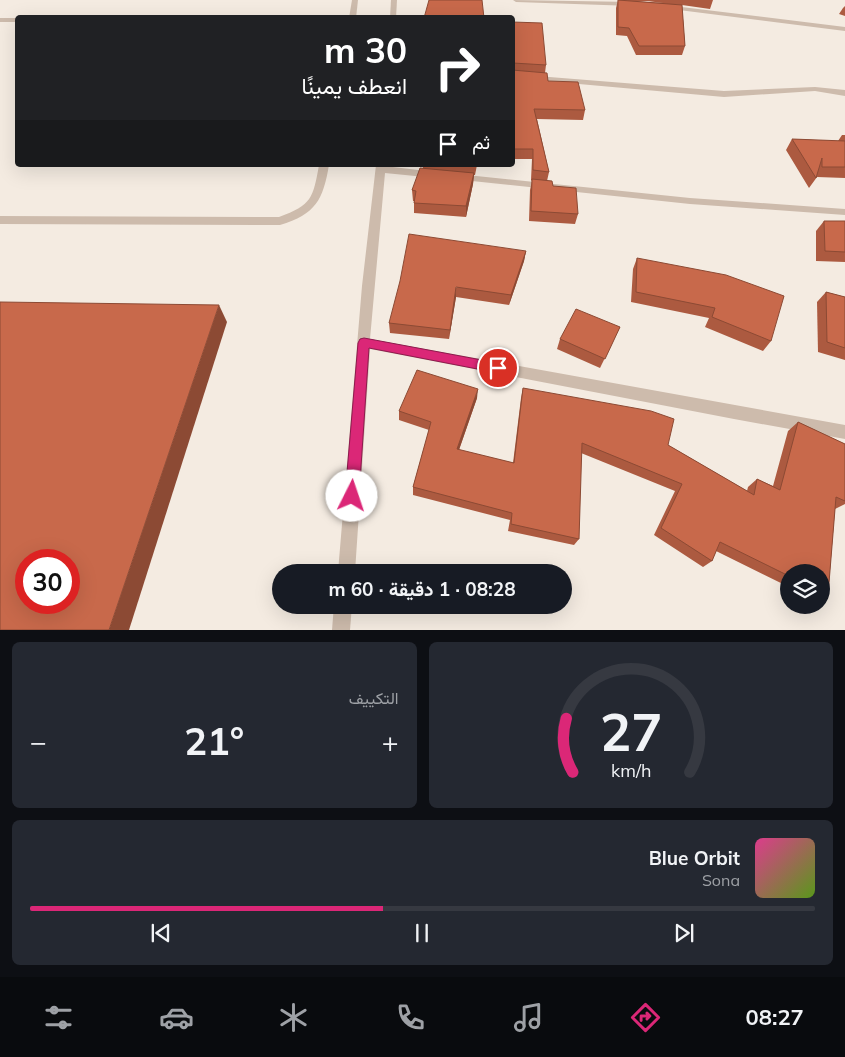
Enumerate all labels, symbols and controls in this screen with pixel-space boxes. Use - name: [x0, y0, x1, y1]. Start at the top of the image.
- text: 30 m: [324, 28, 407, 72]
- icon: right: [425, 35, 490, 100]
- text: انعطف يمينًا: [301, 72, 407, 100]
- icon: arrive: [434, 130, 462, 158]
- text: ثم: [472, 130, 490, 154]
- pin: [477, 347, 519, 389]
- icon: arrive: [484, 354, 512, 382]
- position arrow: [325, 469, 377, 521]
- speed limit sign: 30: [15, 549, 80, 614]
- map controls: [780, 564, 830, 614]
- button: layers: [780, 564, 830, 614]
- text: 08:28 · 1 دقيقة · 60 m: [328, 577, 516, 601]
- text: التكييف: [349, 688, 399, 708]
- text: 27: [600, 699, 662, 764]
- text: 21°: [184, 717, 244, 765]
- text: −: [30, 724, 47, 759]
- text: +: [382, 724, 398, 759]
- text: km/h: [611, 759, 651, 781]
- text: Blue Orbit: [649, 846, 740, 870]
- text: Sona: [702, 870, 740, 890]
- icon: previous: [147, 919, 175, 947]
- icon: pause: [408, 919, 436, 947]
- icon: next: [670, 919, 698, 947]
- icon: filters: [41, 1000, 76, 1035]
- icon: car: [159, 1000, 194, 1035]
- icon: climate: [276, 1000, 311, 1035]
- icon: phone: [393, 1000, 428, 1035]
- icon: music: [511, 1000, 546, 1035]
- icon: directions: [628, 1000, 663, 1035]
- text: 08:27: [746, 1003, 804, 1031]

